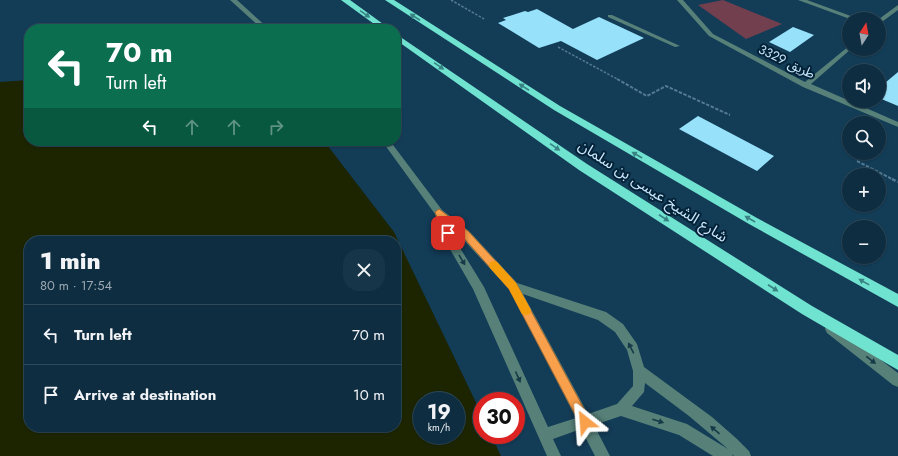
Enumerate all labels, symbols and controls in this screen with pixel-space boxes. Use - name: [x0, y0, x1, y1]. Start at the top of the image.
- one-way arrow: [360, 10, 371, 19]
- north arrow: [842, 12, 886, 56]
- map controls: [842, 12, 886, 264]
- one-way arrow: [409, 13, 421, 20]
- text: 70 m: [106, 32, 173, 73]
- icon: left: [40, 40, 92, 92]
- street label: طريق 3329: [755, 40, 819, 83]
- one-way arrow: [434, 62, 445, 70]
- button: sound: [842, 64, 886, 108]
- text: Turn left: [106, 70, 166, 96]
- one-way arrow: [519, 83, 530, 91]
- icon: left: [139, 116, 161, 138]
- icon: ahead: [181, 116, 203, 138]
- icon: ahead: [223, 116, 245, 138]
- icon: right: [265, 116, 287, 138]
- button: search: [842, 116, 886, 160]
- street label: شارع الشيخ عيسى بن سلمان: [573, 134, 732, 249]
- one-way arrow: [550, 143, 560, 151]
- one-way arrow: [631, 151, 643, 158]
- button: +: [842, 168, 886, 212]
- one-way arrow: [658, 214, 669, 222]
- pin: [431, 216, 465, 250]
- one-way arrow: [744, 216, 756, 223]
- button: −: [842, 220, 886, 264]
- icon: arrive: [437, 222, 459, 244]
- text: 1 min: [40, 243, 101, 278]
- button: close: [343, 249, 385, 291]
- one-way arrow: [458, 254, 465, 266]
- text: 80 m · 17:54: [40, 276, 112, 295]
- one-way arrow: [858, 279, 870, 286]
- one-way arrow: [767, 285, 779, 292]
- icon: left: [40, 324, 62, 346]
- text: Turn left: [74, 324, 132, 346]
- text: 70 m: [352, 324, 385, 346]
- one-way arrow: [628, 342, 634, 354]
- one-way arrow: [865, 356, 876, 364]
- one-way arrow: [515, 372, 521, 383]
- icon: arrive: [40, 384, 62, 406]
- text: Arrive at destination: [74, 384, 216, 406]
- text: 10 m: [353, 384, 385, 406]
- speed limit sign: 30: [473, 392, 525, 444]
- text: 19: [427, 398, 451, 427]
- position arrow: [564, 401, 606, 443]
- one-way arrow: [652, 418, 664, 424]
- text: km/h: [428, 420, 450, 435]
- one-way arrow: [710, 425, 721, 434]

